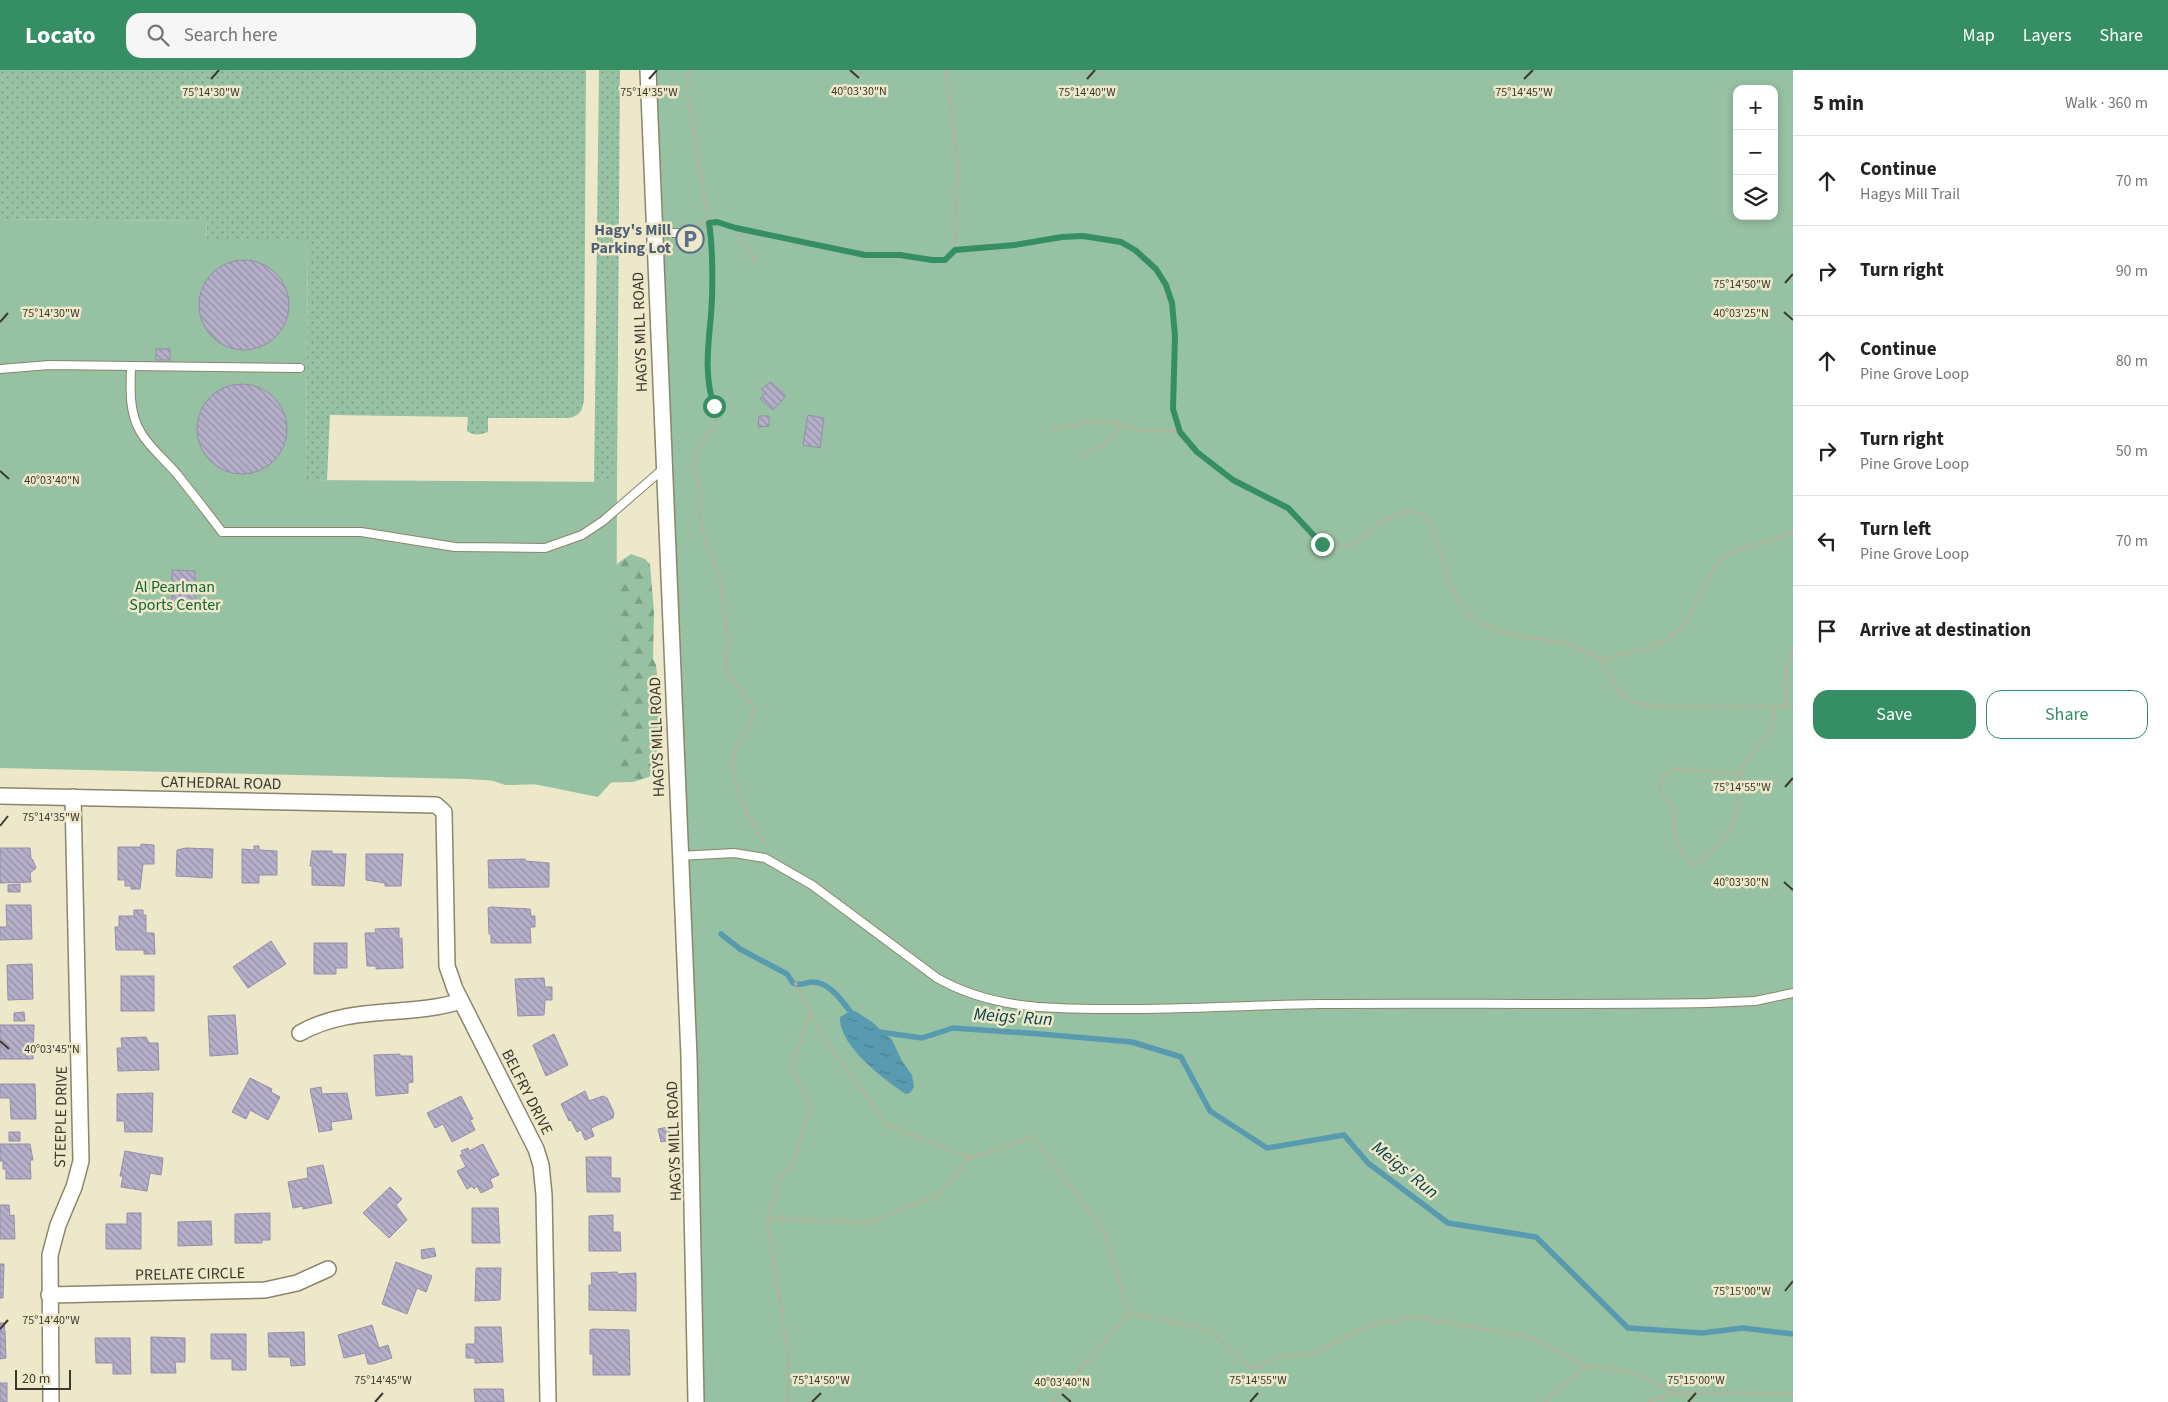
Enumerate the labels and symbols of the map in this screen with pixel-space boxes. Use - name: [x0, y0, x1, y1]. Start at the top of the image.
- text: 40°03'30"N: [831, 83, 887, 100]
- text: 75°14'30"W: [182, 84, 240, 101]
- text: 75°14'35"W: [620, 84, 678, 101]
- text: 75°14'40"W: [1058, 84, 1116, 101]
- text: 75°14'45"W: [1495, 84, 1553, 101]
- place label: Hagy's Mill Parking Lot: [590, 219, 671, 259]
- parking icon: Hagy's Mill Parking Lot: [675, 224, 705, 254]
- street label: HAGYS MILL ROAD: [627, 271, 653, 393]
- text: 75°14'50"W: [1713, 276, 1771, 293]
- text: 75°14'30"W: [22, 305, 80, 322]
- text: 40°03'25"N: [1713, 305, 1769, 322]
- route start: [703, 395, 726, 418]
- text: 40°03'40"N: [24, 472, 80, 489]
- route end: [1311, 533, 1334, 556]
- park label: Al Pearlman Sports Center: [129, 576, 221, 616]
- street label: HAGYS MILL ROAD: [644, 676, 670, 798]
- street label: CATHEDRAL ROAD: [160, 771, 282, 795]
- text: 75°14'55"W: [1713, 779, 1771, 796]
- text: 75°14'35"W: [22, 809, 80, 826]
- text: 40°03'30"N: [1713, 874, 1769, 891]
- water label: Meigs' Run: [973, 1002, 1053, 1032]
- text: 40°03'45"N: [24, 1041, 80, 1058]
- street label: BELFRY DRIVE: [496, 1045, 558, 1139]
- street label: STEEPLE DRIVE: [49, 1066, 73, 1168]
- street label: HAGYS MILL ROAD: [661, 1080, 687, 1202]
- water label: Meigs' Run: [1366, 1135, 1444, 1205]
- street label: PRELATE CIRCLE: [135, 1262, 245, 1286]
- text: 75°15'00"W: [1713, 1283, 1771, 1300]
- text: 75°14'40"W: [22, 1312, 80, 1329]
- scale bar: [15, 1367, 71, 1390]
- text: 75°14'45"W: [354, 1372, 412, 1389]
- text: 75°14'50"W: [792, 1372, 850, 1389]
- text: 75°14'55"W: [1229, 1372, 1287, 1389]
- text: 75°15'00"W: [1667, 1372, 1725, 1389]
- text: 40°03'40"N: [1034, 1374, 1090, 1391]

